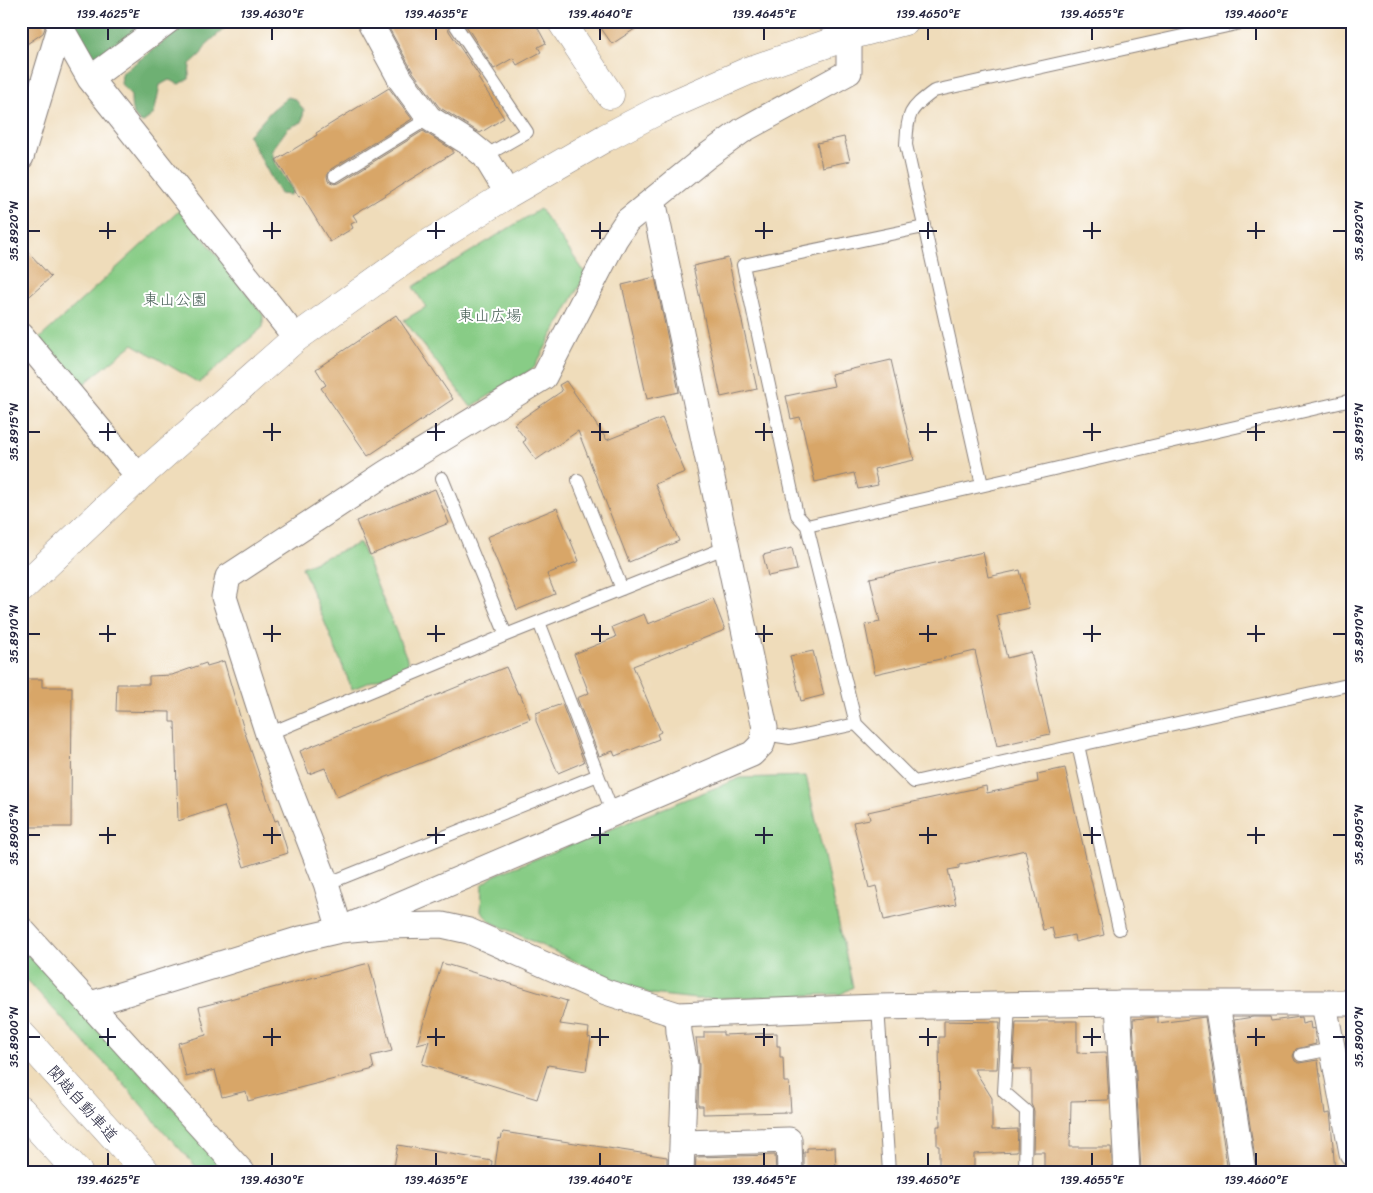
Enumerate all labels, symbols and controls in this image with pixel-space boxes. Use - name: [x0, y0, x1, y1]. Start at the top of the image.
- text: 139.4625°E: [76, 3, 141, 25]
- text: 139.4630°E: [240, 3, 305, 25]
- text: 139.4635°E: [405, 3, 469, 25]
- text: 139.4640°E: [568, 3, 633, 25]
- text: 139.4645°E: [732, 3, 797, 25]
- text: 139.4650°E: [896, 3, 961, 25]
- text: 139.4655°E: [1060, 3, 1125, 25]
- text: 139.4660°E: [1224, 3, 1289, 25]
- text: 35.8920°N: [3, 200, 25, 261]
- text: 35.8920°N: [1348, 200, 1370, 261]
- park label: 東山公園: [143, 285, 207, 314]
- park label: 東山広場: [458, 301, 522, 330]
- text: 35.8915°N: [3, 402, 25, 461]
- text: 35.8915°N: [1348, 402, 1370, 461]
- text: 35.8910°N: [3, 604, 25, 663]
- text: 35.8910°N: [1348, 604, 1370, 663]
- text: 35.8905°N: [3, 804, 25, 865]
- text: 35.8905°N: [1348, 804, 1370, 865]
- text: 35.8900°N: [3, 1006, 25, 1067]
- text: 35.8900°N: [1348, 1006, 1370, 1067]
- street label: 関越自動車道: [40, 1058, 126, 1149]
- text: 139.4625°E: [76, 1169, 141, 1191]
- text: 139.4630°E: [240, 1169, 305, 1191]
- text: 139.4635°E: [405, 1169, 469, 1191]
- text: 139.4640°E: [568, 1169, 633, 1191]
- text: 139.4645°E: [732, 1169, 797, 1191]
- text: 139.4650°E: [896, 1169, 961, 1191]
- text: 139.4655°E: [1060, 1169, 1125, 1191]
- text: 139.4660°E: [1224, 1169, 1289, 1191]

